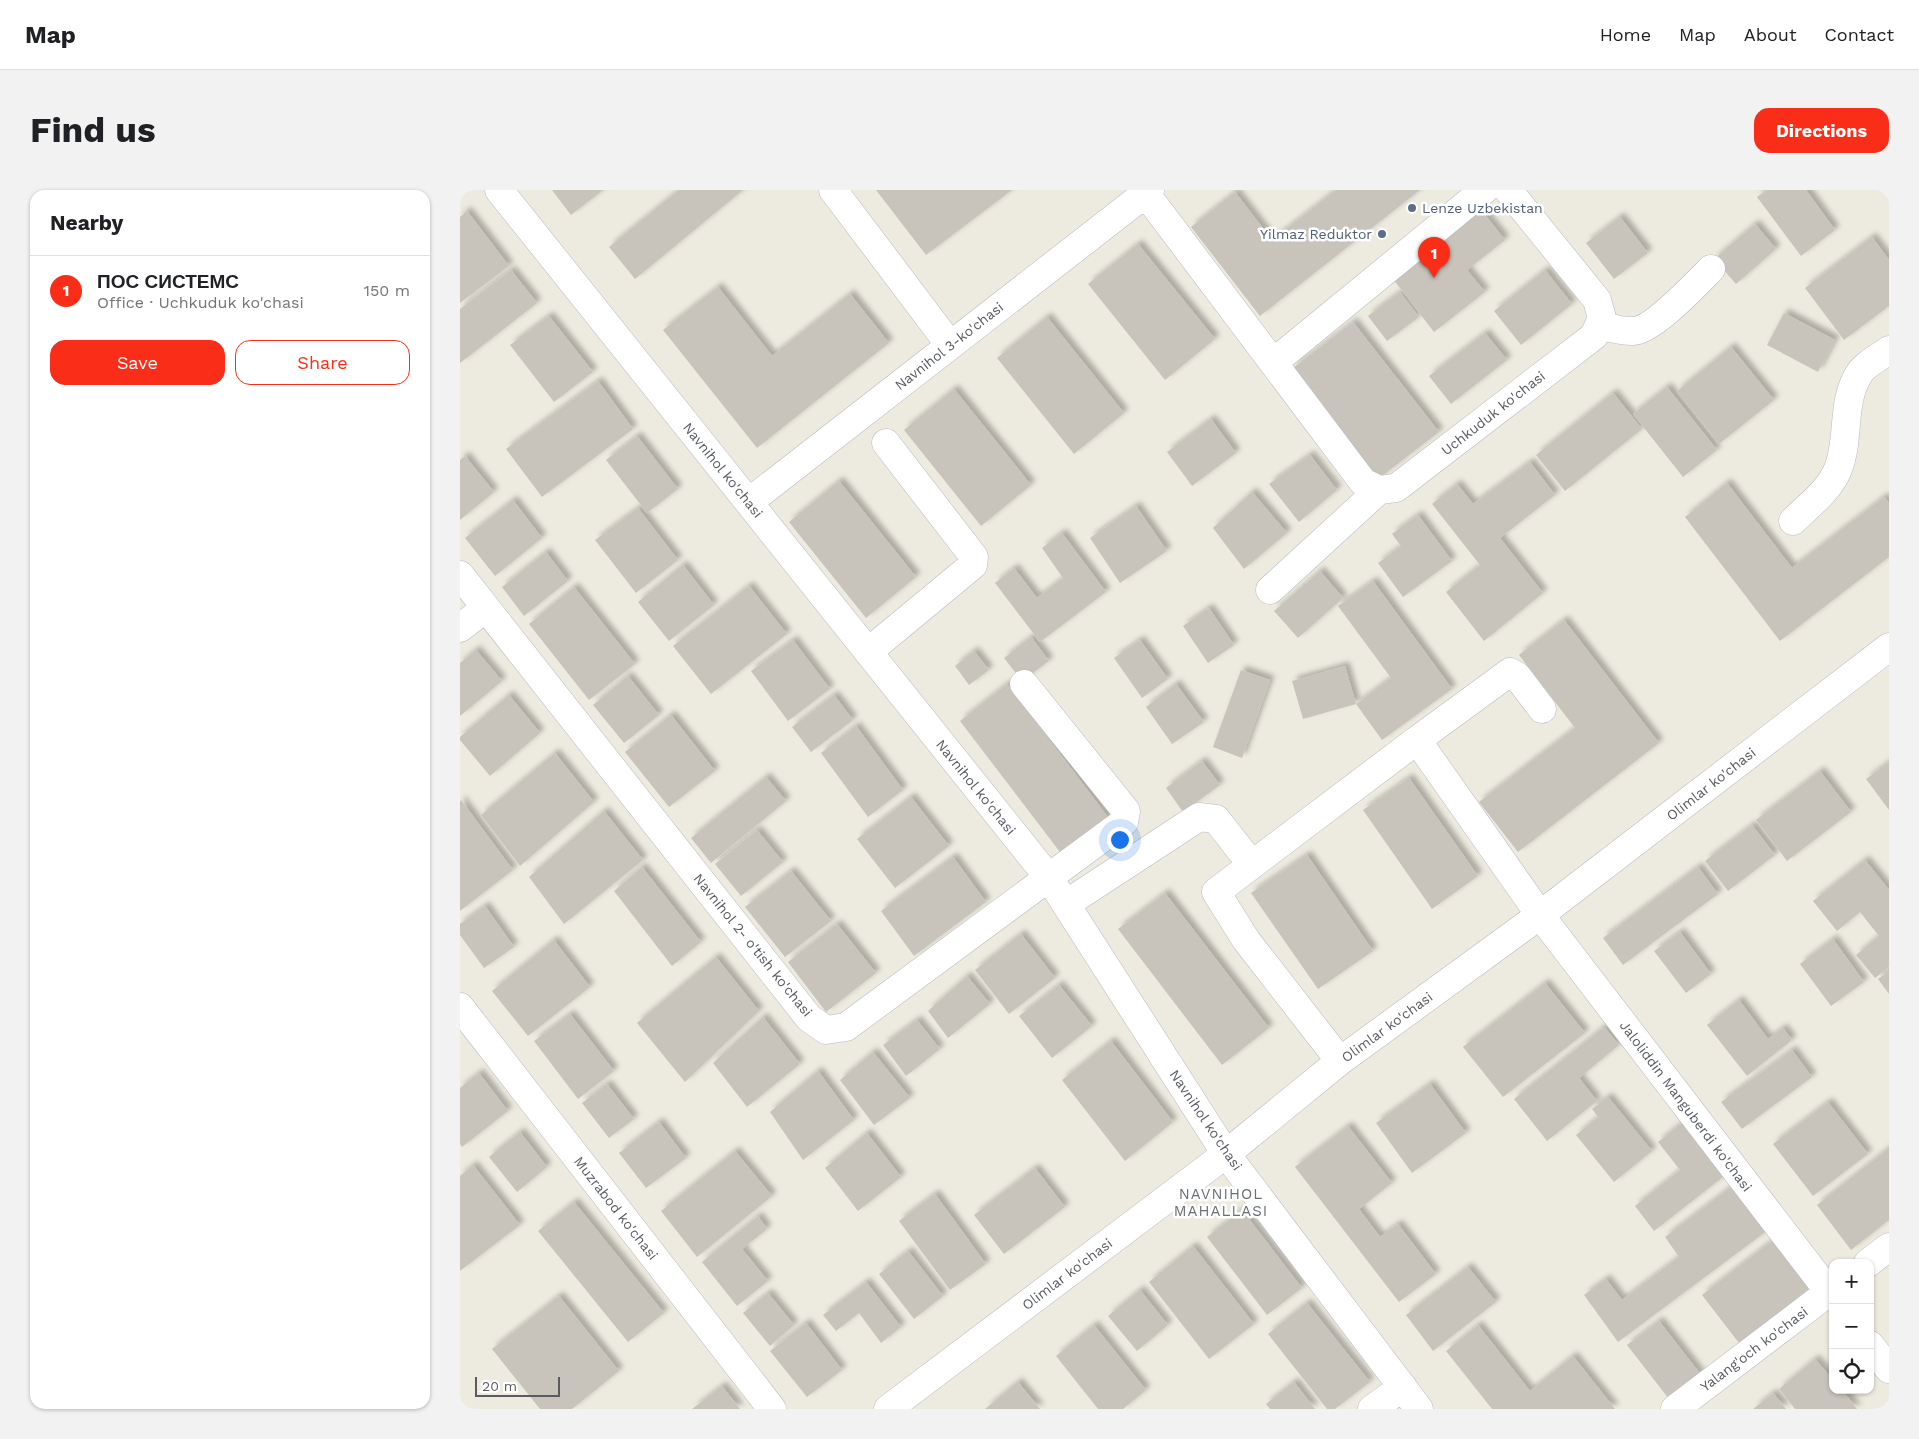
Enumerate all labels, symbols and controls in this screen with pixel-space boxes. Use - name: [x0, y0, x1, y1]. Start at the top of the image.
- text: Map: [25, 21, 76, 49]
- text: Home: [1600, 24, 1651, 45]
- text: Map: [1679, 24, 1716, 45]
- text: About: [1744, 24, 1796, 45]
- text: Contact: [1824, 24, 1894, 45]
- button: Directions: [1754, 108, 1889, 153]
- text: Find us: [30, 109, 156, 151]
- place label: Lenze Uzbekistan: [1422, 200, 1543, 216]
- marker: Lenze Uzbekistan: [1406, 202, 1418, 214]
- text: Nearby: [50, 210, 123, 235]
- place label: Yilmaz Reduktor: [1260, 226, 1372, 242]
- marker: Yilmaz Reduktor: [1376, 228, 1388, 240]
- pin: 1: [1418, 237, 1450, 278]
- text: ПОС СИСТЕМС: [97, 270, 239, 293]
- text: 1: [63, 281, 69, 300]
- text: 150 m: [364, 281, 410, 300]
- text: Office · Uchkuduk ko'chasi: [97, 293, 304, 312]
- street label: Navnihol 3-ko'chasi: [892, 299, 1006, 393]
- button: Save: [50, 340, 225, 385]
- button: Share: [235, 340, 410, 385]
- street label: Uchkuduk ko'chasi: [1438, 368, 1548, 458]
- street label: Navnihol ko'chasi: [680, 419, 766, 521]
- street label: Navnihol ko'chasi: [933, 736, 1019, 838]
- street label: Olimlar ko'chasi: [1663, 744, 1759, 824]
- your location: [1107, 827, 1133, 853]
- street label: Navnihol 2- o'tish ko'chasi: [690, 870, 816, 1020]
- street label: Olimlar ko'chasi: [1338, 989, 1436, 1065]
- street label: Jaloliddin Manguberdi ko'chasi: [1617, 1018, 1755, 1194]
- street label: Navnihol ko'chasi: [1167, 1067, 1245, 1173]
- street label: Muzrabod ko'chasi: [571, 1153, 661, 1263]
- district label: NAVNIHOL MAHALLASI: [1174, 1185, 1268, 1220]
- street label: Olimlar ko'chasi: [1019, 1235, 1115, 1313]
- map controls: [1829, 1259, 1874, 1394]
- button: +: [1829, 1259, 1874, 1304]
- street label: Yalang'och ko'chasi: [1697, 1303, 1811, 1395]
- button: −: [1829, 1304, 1874, 1349]
- button: locate: [1829, 1349, 1874, 1394]
- scale bar: [475, 1374, 560, 1397]
- text: 20 m: [482, 1378, 517, 1394]

